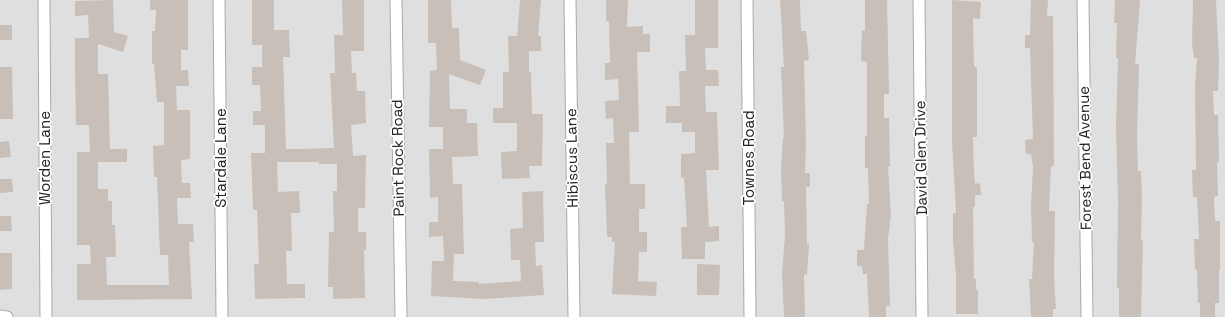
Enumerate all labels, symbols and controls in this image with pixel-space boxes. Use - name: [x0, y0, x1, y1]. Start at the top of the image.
- street label: Forest Bend Avenue: [1074, 86, 1095, 230]
- street label: Paint Rock Road: [387, 99, 408, 217]
- street label: David Glen Drive: [910, 100, 931, 216]
- street label: Stardale Lane: [211, 108, 230, 208]
- street label: Hibiscus Lane: [561, 108, 582, 208]
- street label: Townes Road: [739, 110, 758, 206]
- street label: Worden Lane: [35, 111, 54, 205]

